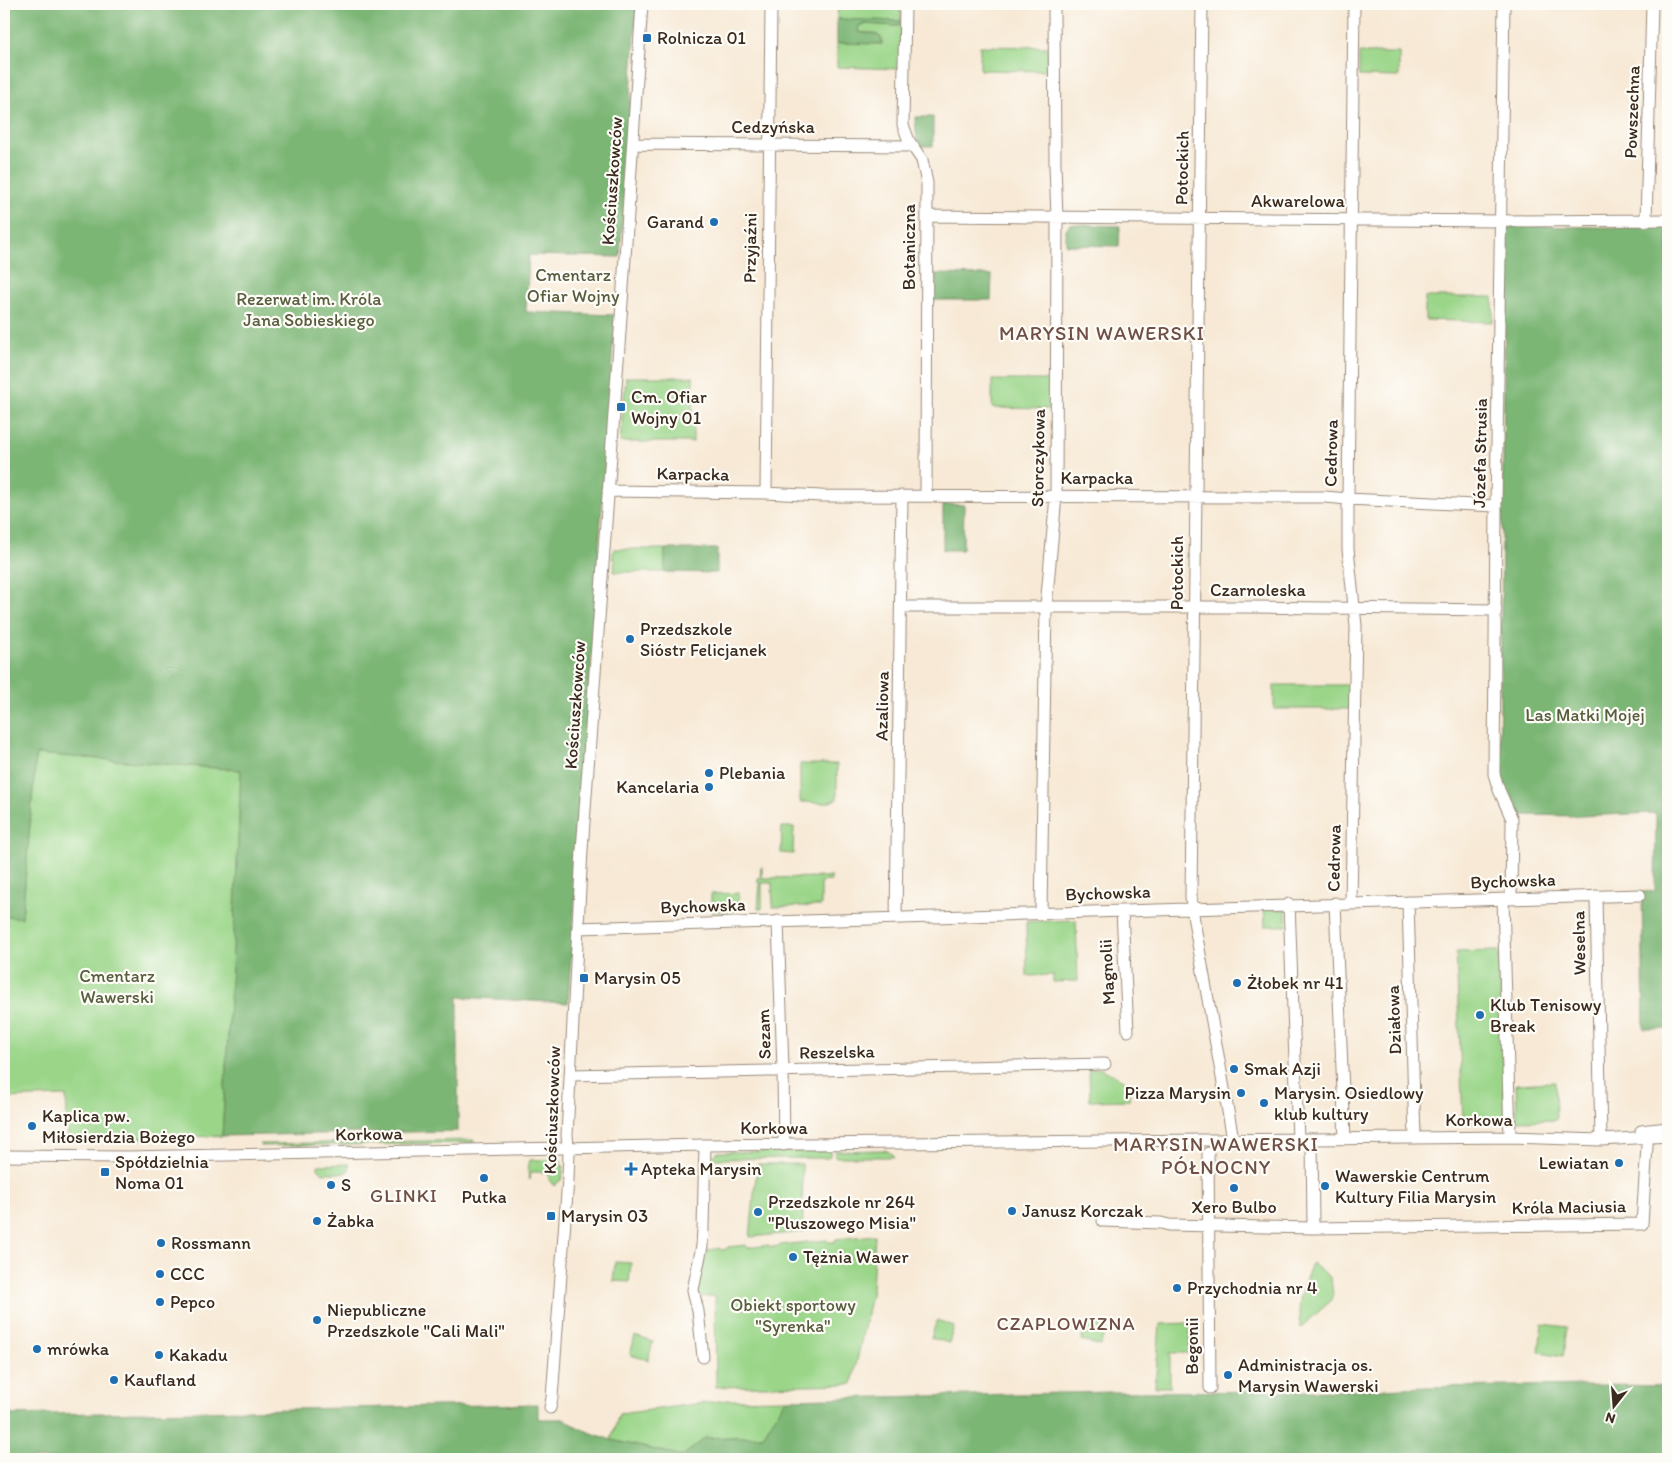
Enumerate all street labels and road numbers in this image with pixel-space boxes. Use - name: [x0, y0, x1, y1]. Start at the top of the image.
- street label: Powszechna: [1619, 64, 1645, 159]
- street label: Kościuszkowców: [597, 116, 627, 246]
- street label: Cedzyńska: [731, 116, 815, 138]
- street label: Potockich: [1170, 131, 1194, 205]
- street label: Akwarelowa: [1251, 190, 1346, 212]
- street label: Botaniczna: [898, 203, 920, 290]
- street label: Przyjaźni: [738, 213, 762, 283]
- street label: Józefa Strusia: [1468, 398, 1492, 508]
- street label: Storczykowa: [1026, 408, 1050, 507]
- street label: Cedrowa: [1319, 418, 1343, 487]
- street label: Karpacka: [656, 462, 730, 486]
- street label: Karpacka: [1061, 467, 1134, 489]
- street label: Potockich: [1166, 536, 1188, 610]
- street label: Czarnoleska: [1210, 579, 1307, 601]
- street label: Kościuszkowców: [560, 640, 590, 770]
- street label: Azaliowa: [870, 670, 894, 741]
- street label: Cedrowa: [1322, 823, 1346, 892]
- street label: Bychowska: [1470, 869, 1556, 893]
- street label: Bychowska: [1065, 881, 1151, 905]
- street label: Bychowska: [660, 894, 746, 918]
- street label: Weselna: [1567, 910, 1591, 975]
- street label: Magnolii: [1094, 939, 1120, 1005]
- street label: Działowa: [1382, 984, 1406, 1055]
- street label: Sezam: [752, 1008, 776, 1060]
- street label: Reszelska: [799, 1040, 876, 1064]
- street label: Kościuszkowców: [539, 1045, 565, 1175]
- street label: Korkowa: [1445, 1109, 1513, 1131]
- street label: Korkowa: [740, 1117, 808, 1139]
- street label: Korkowa: [335, 1122, 404, 1146]
- street label: Króla Maciusia: [1512, 1195, 1627, 1219]
- street label: Begonii: [1181, 1317, 1203, 1375]

